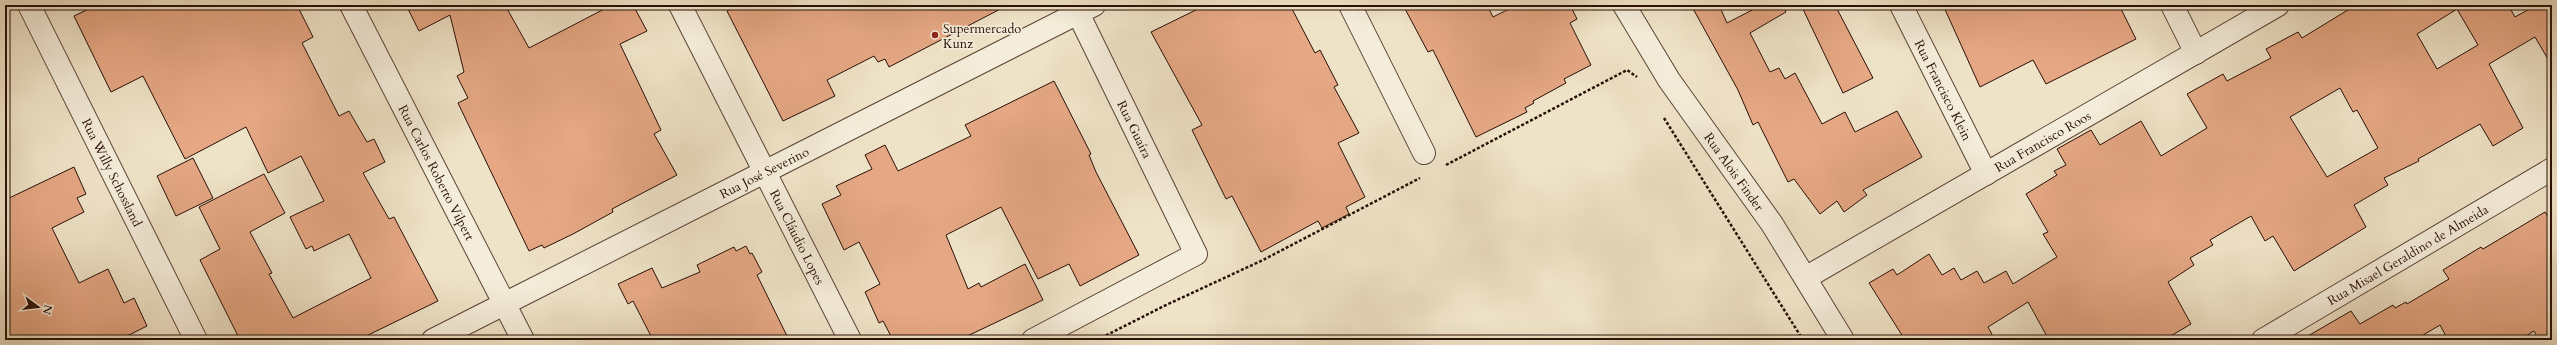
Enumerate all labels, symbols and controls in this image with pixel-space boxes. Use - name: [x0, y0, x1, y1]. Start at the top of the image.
- place label: Supermercado Kunz: [943, 20, 1021, 53]
- marker: Supermercado Kunz: [930, 30, 940, 40]
- street label: Rua Francisco Klein: [1910, 37, 1976, 144]
- street label: Rua Guaíra: [1112, 97, 1156, 162]
- street label: Rua Carlos Roberto Vilpert: [394, 102, 478, 244]
- street label: Rua Francisco Roos: [1992, 107, 2094, 177]
- street label: Rua Willy Schossland: [77, 116, 146, 230]
- street label: Rua Alois Finder: [1699, 129, 1768, 215]
- street label: Rua José Severino: [717, 143, 812, 203]
- street label: Rua Cláudio Lopes: [765, 187, 828, 288]
- street label: Rua Misael Geraldino de Almeida: [2324, 200, 2492, 310]
- north arrow: [18, 287, 58, 327]
- text: N: [39, 303, 56, 316]

